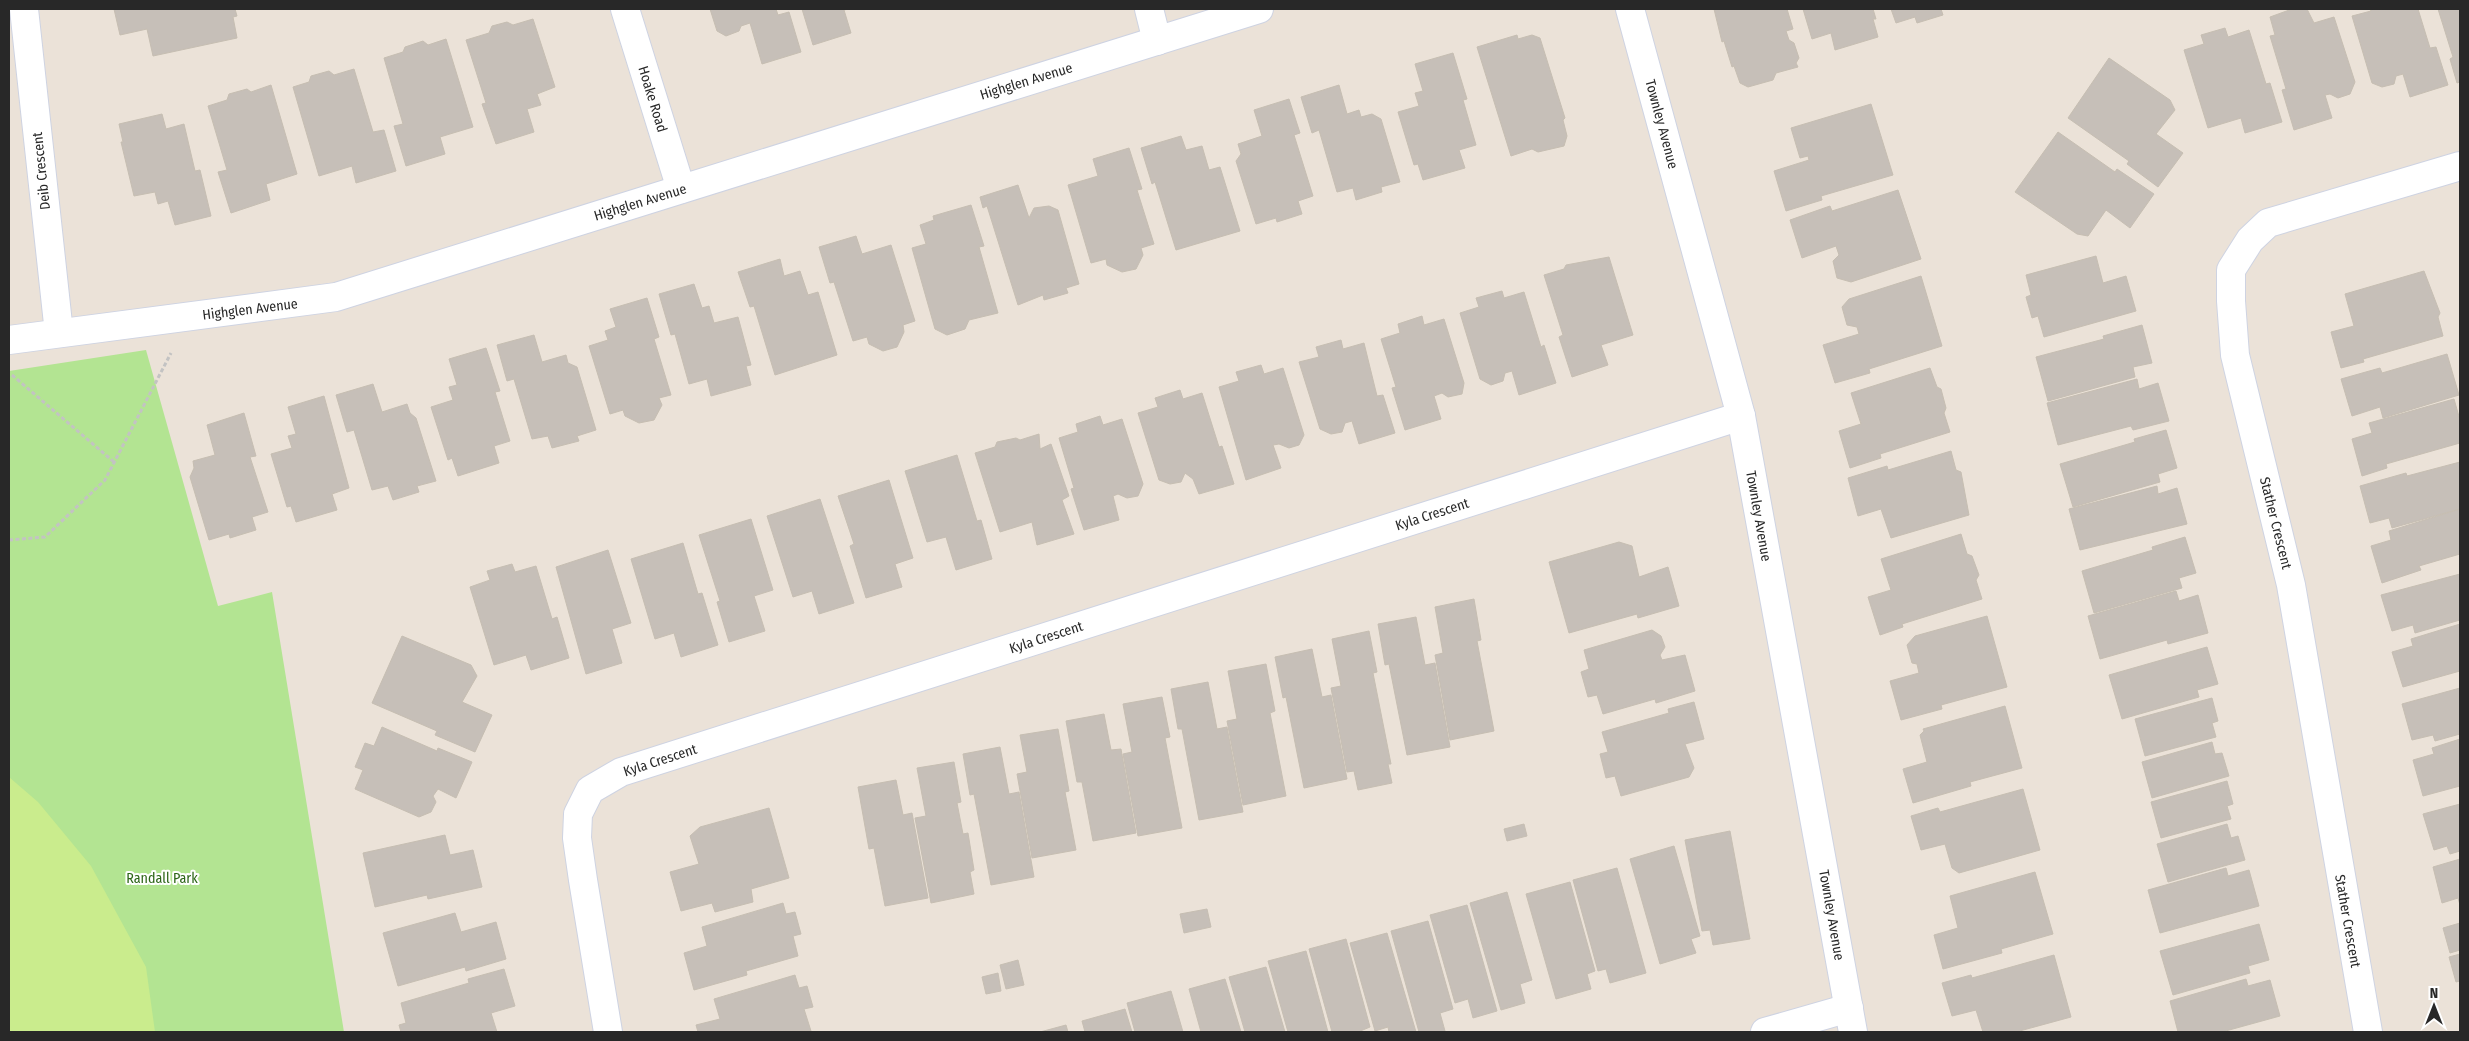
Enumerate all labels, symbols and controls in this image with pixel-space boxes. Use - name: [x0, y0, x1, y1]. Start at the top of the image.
- street label: Highglen Avenue: [978, 59, 1075, 104]
- street label: Hoake Road: [634, 64, 671, 134]
- street label: Townley Avenue: [1641, 78, 1682, 171]
- street label: Deib Crescent: [29, 131, 54, 211]
- street label: Highglen Avenue: [592, 180, 689, 225]
- street label: Highglen Avenue: [201, 295, 299, 324]
- street label: Townley Avenue: [1742, 469, 1775, 563]
- street label: Stather Crescent: [2256, 475, 2295, 571]
- street label: Kyla Crescent: [1393, 494, 1471, 534]
- street label: Kyla Crescent: [1007, 617, 1085, 657]
- street label: Kyla Crescent: [621, 740, 699, 780]
- street label: Townley Avenue: [1815, 868, 1848, 962]
- park label: Randall Park: [126, 870, 198, 887]
- street label: Stather Crescent: [2331, 873, 2364, 969]
- north arrow: [2409, 981, 2459, 1031]
- text: N: [2430, 985, 2438, 1002]

